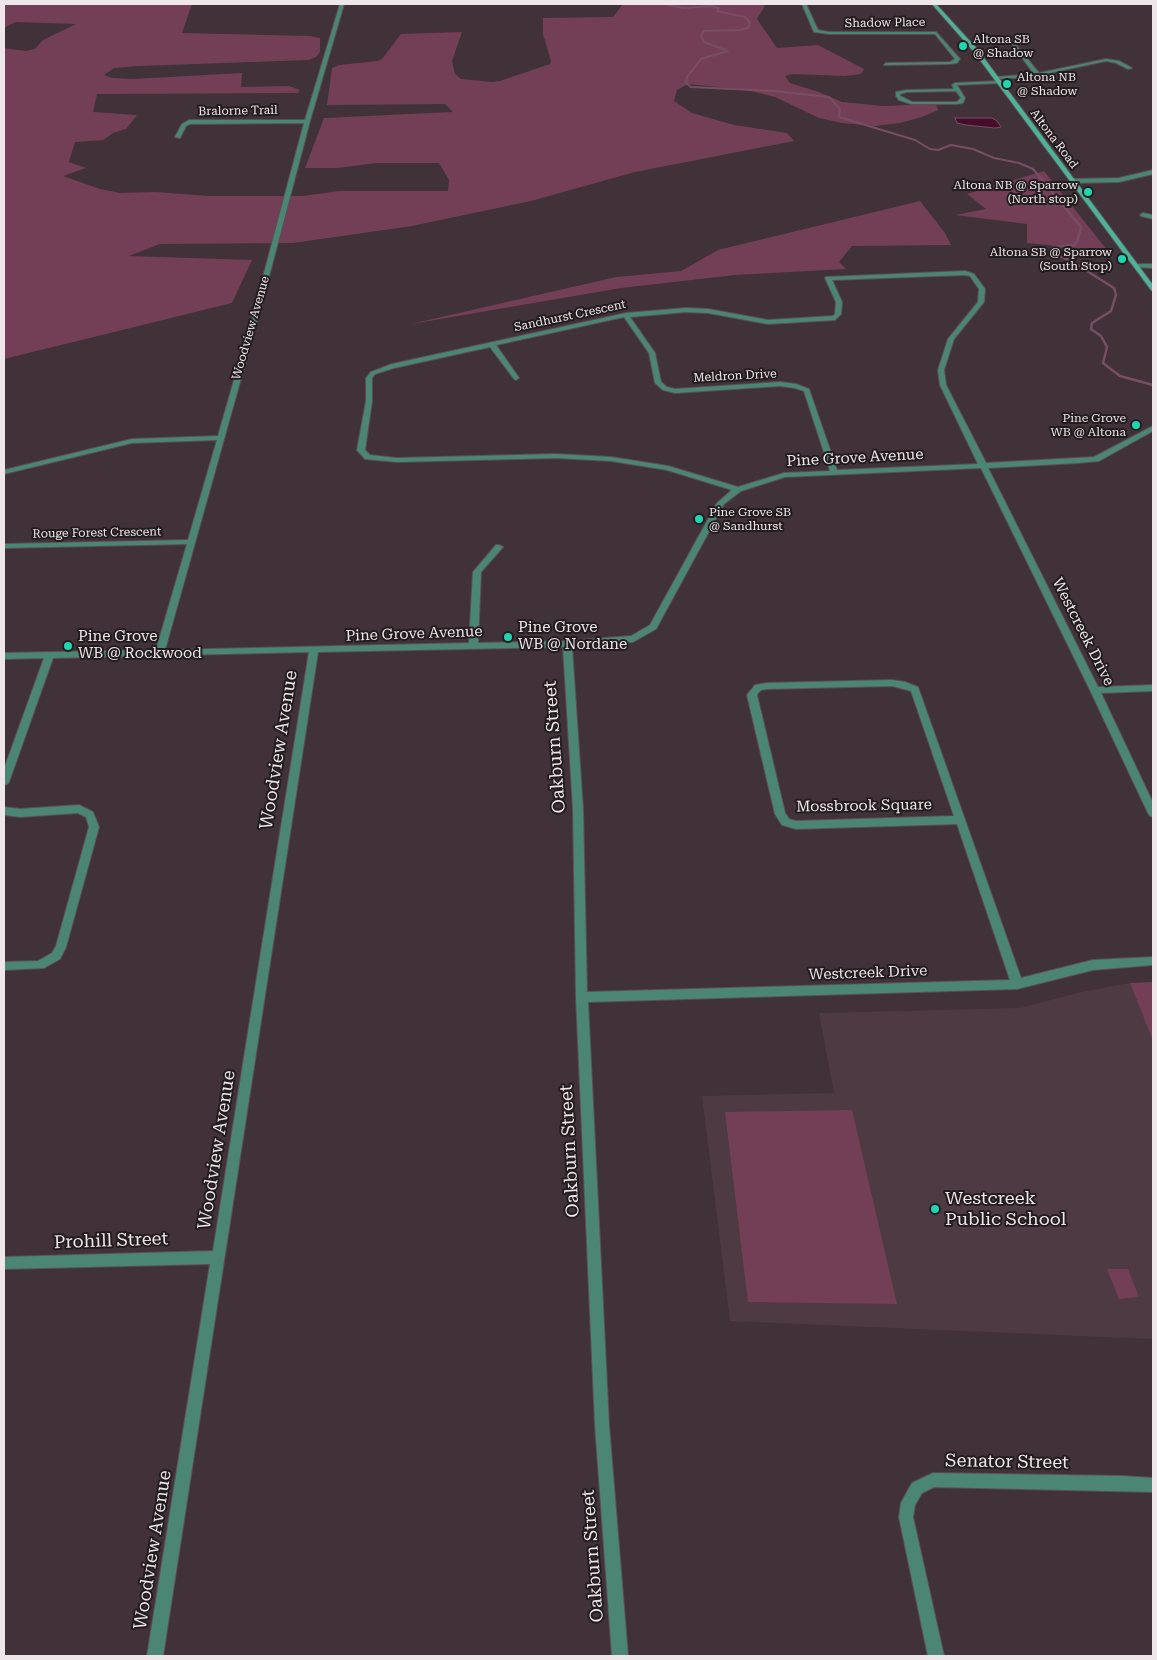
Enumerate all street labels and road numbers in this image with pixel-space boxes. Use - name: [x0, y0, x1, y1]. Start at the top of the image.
- street label: Shadow Place: [845, 15, 925, 31]
- street label: Bralorne Trail: [198, 103, 278, 119]
- street label: Altona Road: [1027, 106, 1081, 172]
- street label: Woodview Avenue: [229, 274, 273, 382]
- street label: Sandhurst Crescent: [513, 297, 627, 335]
- street label: Meldron Drive: [693, 367, 777, 385]
- street label: Pine Grove Avenue: [786, 445, 924, 471]
- street label: Rouge Forest Crescent: [32, 525, 162, 541]
- street label: Westcreek Drive: [1048, 575, 1118, 689]
- street label: Pine Grove Avenue: [345, 623, 483, 645]
- street label: Woodview Avenue: [256, 669, 302, 831]
- street label: Oakburn Street: [540, 680, 570, 814]
- street label: Mossbrook Square: [796, 796, 932, 816]
- street label: Westcreek Drive: [808, 962, 928, 984]
- street label: Woodview Avenue: [194, 1069, 240, 1231]
- street label: Oakburn Street: [556, 1084, 584, 1218]
- street label: Prohill Street: [53, 1228, 169, 1254]
- street label: Senator Street: [945, 1450, 1069, 1474]
- street label: Woodview Avenue: [130, 1469, 176, 1631]
- street label: Oakburn Street: [578, 1489, 608, 1623]

